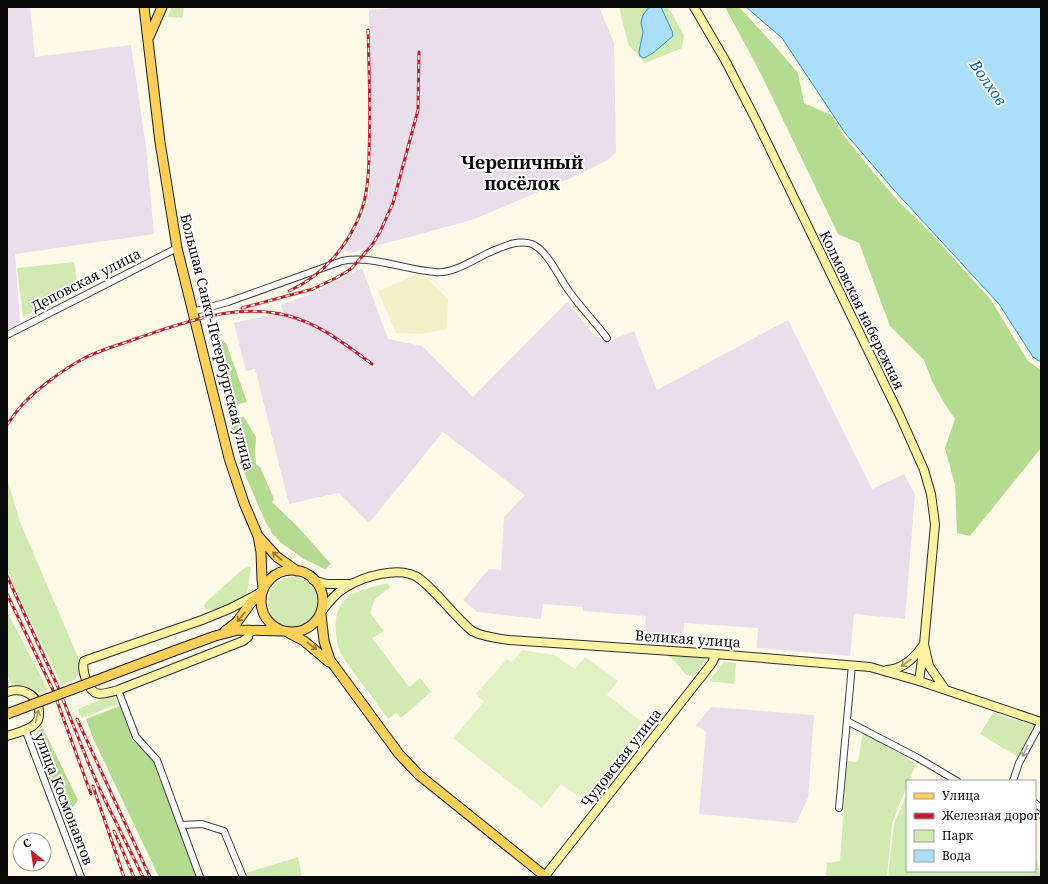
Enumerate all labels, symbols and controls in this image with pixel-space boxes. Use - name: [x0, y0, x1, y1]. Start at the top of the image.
- water label: Волхов: [965, 55, 1012, 109]
- district label: Черепичный посёлок: [461, 150, 583, 195]
- street label: Большая Санкт-Петербургская улица: [176, 212, 259, 472]
- street label: Колмовская набережная: [816, 227, 909, 392]
- street label: Деповская улица: [28, 244, 144, 315]
- one-way arrow: [271, 552, 282, 561]
- one-way arrow: [237, 612, 246, 623]
- street label: Великая улица: [635, 625, 741, 652]
- one-way arrow: [306, 642, 317, 651]
- one-way arrow: [901, 659, 912, 667]
- street label: Чудовская улица: [576, 704, 665, 811]
- one-way arrow: [34, 710, 42, 723]
- street label: улица Космонавтов: [31, 730, 98, 868]
- one-way arrow: [1021, 744, 1028, 756]
- legend: [906, 780, 1036, 872]
- text: Улица: [942, 787, 980, 804]
- text: Железная дорога: [941, 807, 1046, 824]
- text: Парк: [942, 827, 974, 844]
- north arrow: [12, 832, 52, 872]
- text: С: [20, 835, 34, 851]
- text: Вода: [942, 847, 971, 864]

